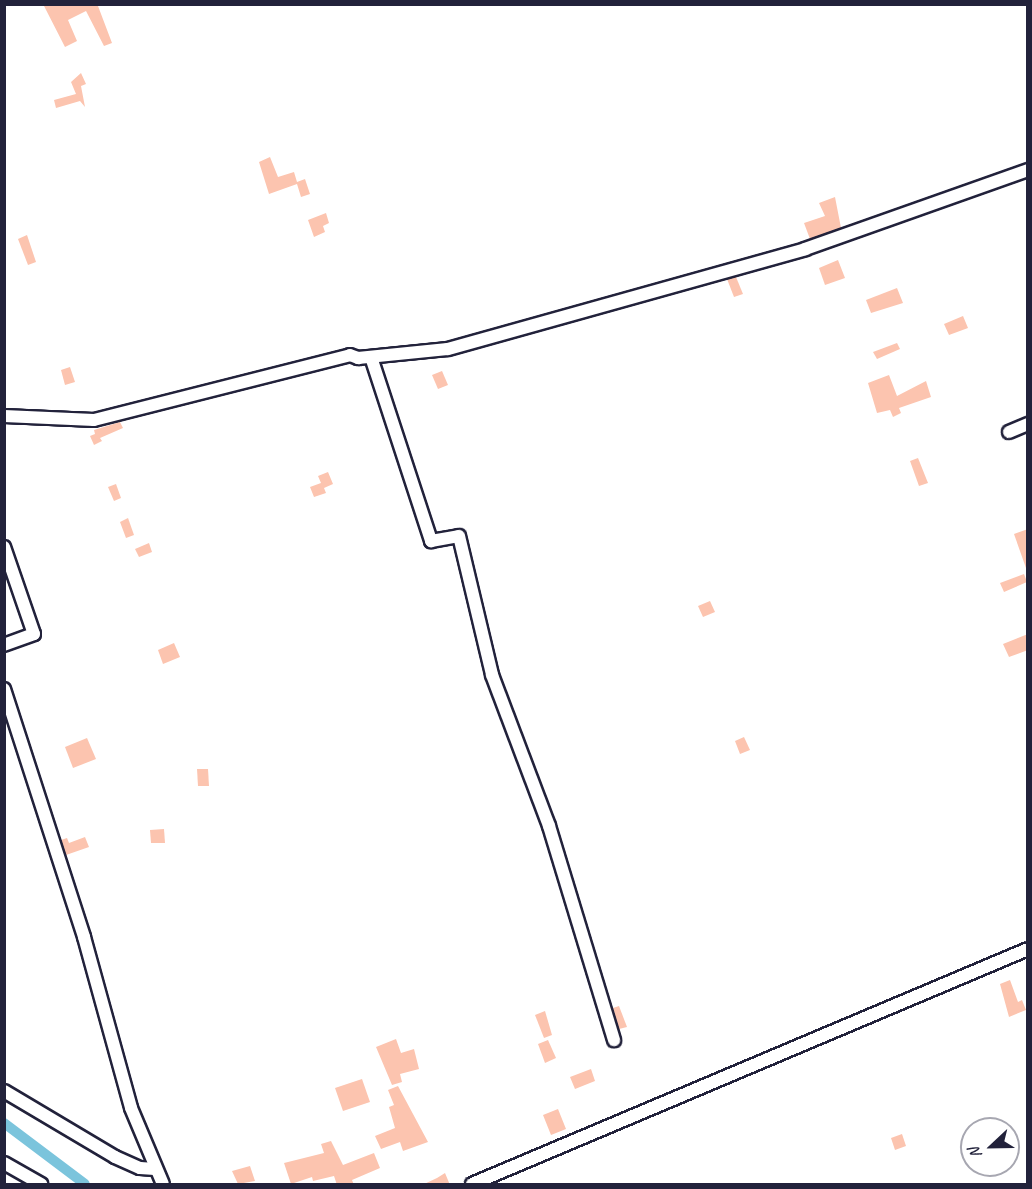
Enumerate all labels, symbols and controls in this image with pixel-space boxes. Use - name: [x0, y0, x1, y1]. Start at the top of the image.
- north arrow: [960, 1117, 1020, 1177]
- text: N: [964, 1145, 986, 1161]

